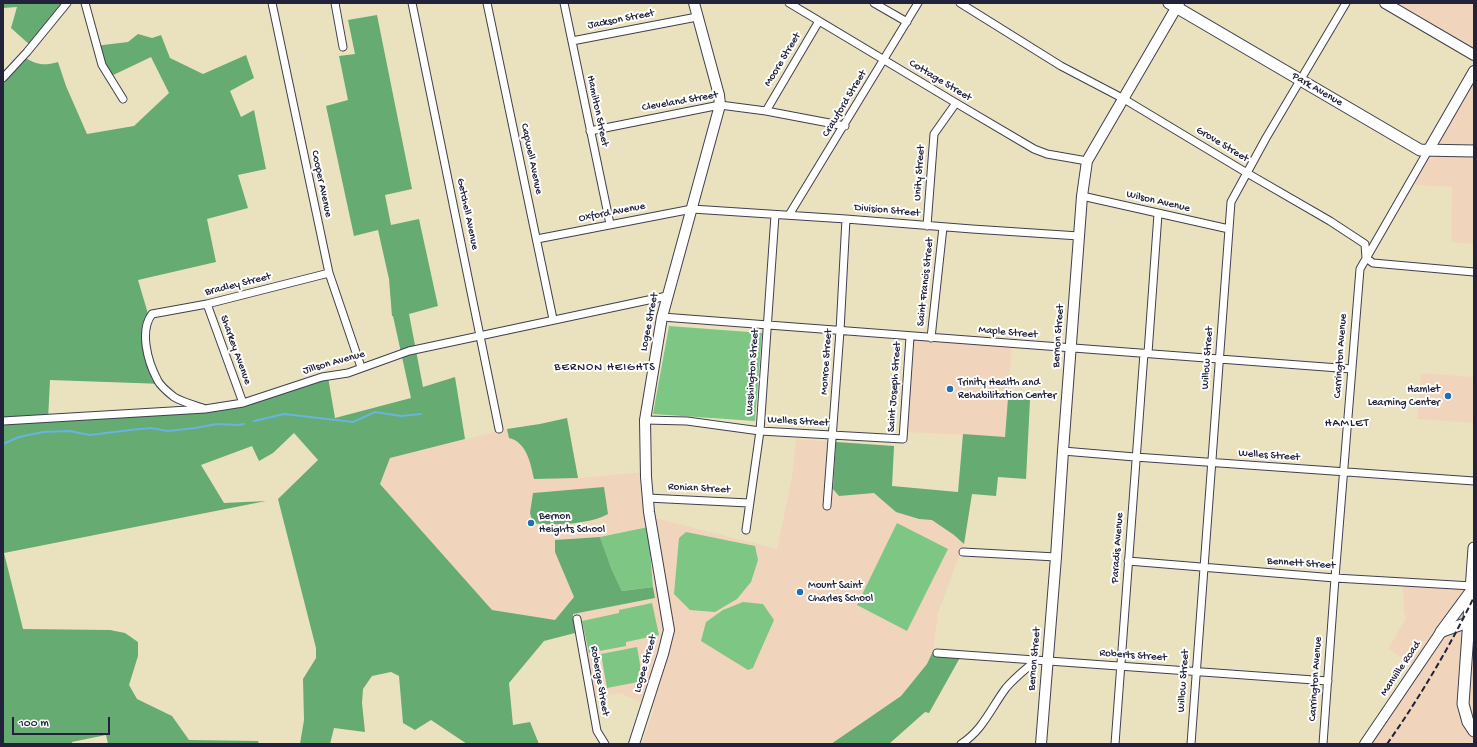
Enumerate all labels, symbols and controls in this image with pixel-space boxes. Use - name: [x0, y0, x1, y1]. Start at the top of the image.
- street label: Jackson Street: [587, 7, 655, 33]
- street label: Moore Street: [762, 31, 804, 89]
- street label: Cottage Street: [906, 57, 974, 105]
- street label: Crawford Street: [820, 68, 870, 140]
- street label: Park Avenue: [1289, 70, 1345, 110]
- street label: Hamilton Street: [583, 74, 611, 148]
- street label: Cleveland Street: [641, 89, 719, 115]
- street label: Capwell Avenue: [517, 122, 545, 196]
- street label: Grove Street: [1193, 124, 1251, 166]
- street label: Unity Street: [911, 145, 929, 201]
- street label: Cooper Avenue: [307, 149, 335, 219]
- street label: Getchell Avenue: [453, 177, 481, 251]
- street label: Wilson Avenue: [1125, 188, 1191, 216]
- street label: Oxford Avenue: [578, 200, 646, 226]
- street label: Division Street: [854, 202, 920, 220]
- street label: Saint Francis Street: [915, 237, 937, 327]
- street label: Bradley Street: [204, 270, 272, 300]
- street label: Logee Street: [638, 292, 662, 352]
- street label: Bernon Street: [1050, 304, 1068, 368]
- street label: Carrington Avenue: [1331, 313, 1351, 399]
- street label: Sharkey Avenue: [216, 314, 254, 386]
- street label: Maple Street: [978, 324, 1038, 342]
- street label: Willow Street: [1199, 326, 1217, 390]
- street label: Washington Street: [743, 328, 763, 416]
- street label: Monroe Street: [818, 329, 836, 395]
- street label: Saint Joseph Street: [885, 341, 905, 433]
- street label: Jillson Avenue: [302, 348, 366, 378]
- district label: BERNON HEIGHTS: [554, 361, 656, 375]
- place label: Trinity Health and Rehabilitation Center: [958, 376, 1056, 402]
- place label: Hamlet Learning Center: [1368, 383, 1440, 409]
- marker: Trinity Health and Rehabilitation Center: [945, 384, 955, 394]
- marker: Hamlet Learning Center: [1443, 391, 1453, 401]
- street label: Welles Street: [767, 414, 829, 430]
- district label: HAMLET: [1325, 417, 1369, 431]
- street label: Welles Street: [1238, 447, 1300, 465]
- street label: Ronian Street: [668, 481, 730, 497]
- place label: Bernon Heights School: [539, 510, 605, 536]
- street label: Paradis Avenue: [1109, 512, 1127, 584]
- marker: Bernon Heights School: [526, 518, 536, 528]
- street label: Bennett Street: [1266, 555, 1336, 573]
- place label: Mount Saint Charles School: [808, 579, 873, 605]
- marker: Mount Saint Charles School: [795, 587, 805, 597]
- street label: Bernon Street: [1026, 627, 1044, 691]
- street label: Logee Street: [631, 634, 661, 694]
- street label: Carrington Avenue: [1306, 636, 1326, 722]
- street label: Manville Road: [1378, 639, 1424, 699]
- street label: Roberge Street: [586, 645, 612, 717]
- street label: Roberts Street: [1099, 647, 1167, 665]
- street label: Willow Street: [1175, 649, 1193, 713]
- scale bar: [14, 709, 112, 735]
- text: 100 m: [19, 717, 49, 731]

